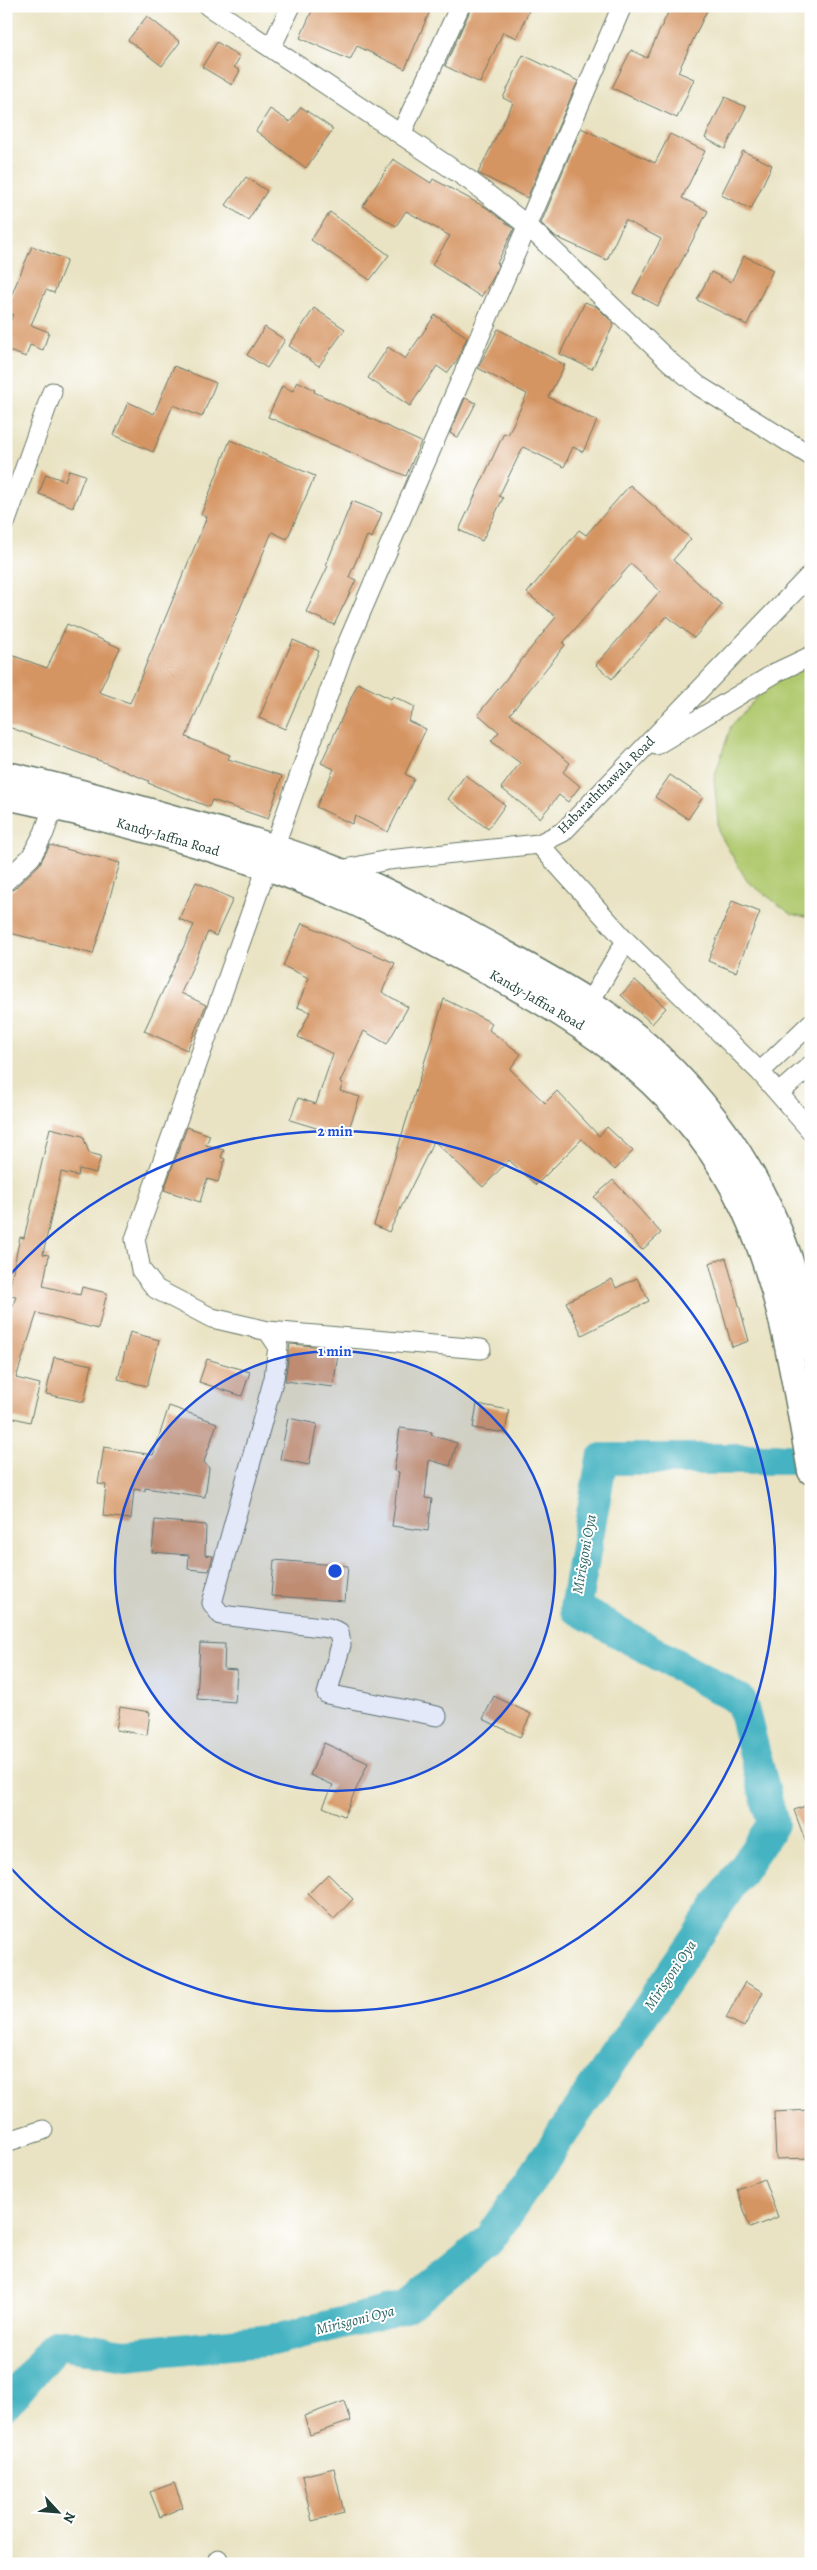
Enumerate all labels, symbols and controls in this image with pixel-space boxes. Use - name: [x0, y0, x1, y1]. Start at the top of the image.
- street label: Habaraththawala Road: [553, 732, 659, 838]
- street label: Kandy-Jaffna Road: [114, 813, 222, 861]
- street label: Kandy-Jaffna Road: [486, 965, 588, 1035]
- text: 2 min: [317, 1121, 353, 1141]
- text: 1 min: [318, 1341, 352, 1361]
- water label: Mirisgoni Oya: [567, 1513, 601, 1595]
- centre of rings: [326, 1562, 344, 1580]
- water label: Mirisgoni Oya: [639, 1936, 701, 2014]
- water label: Mirisgoni Oya: [314, 2301, 396, 2339]
- north arrow: [32, 2488, 82, 2538]
- text: N: [58, 2509, 80, 2526]

